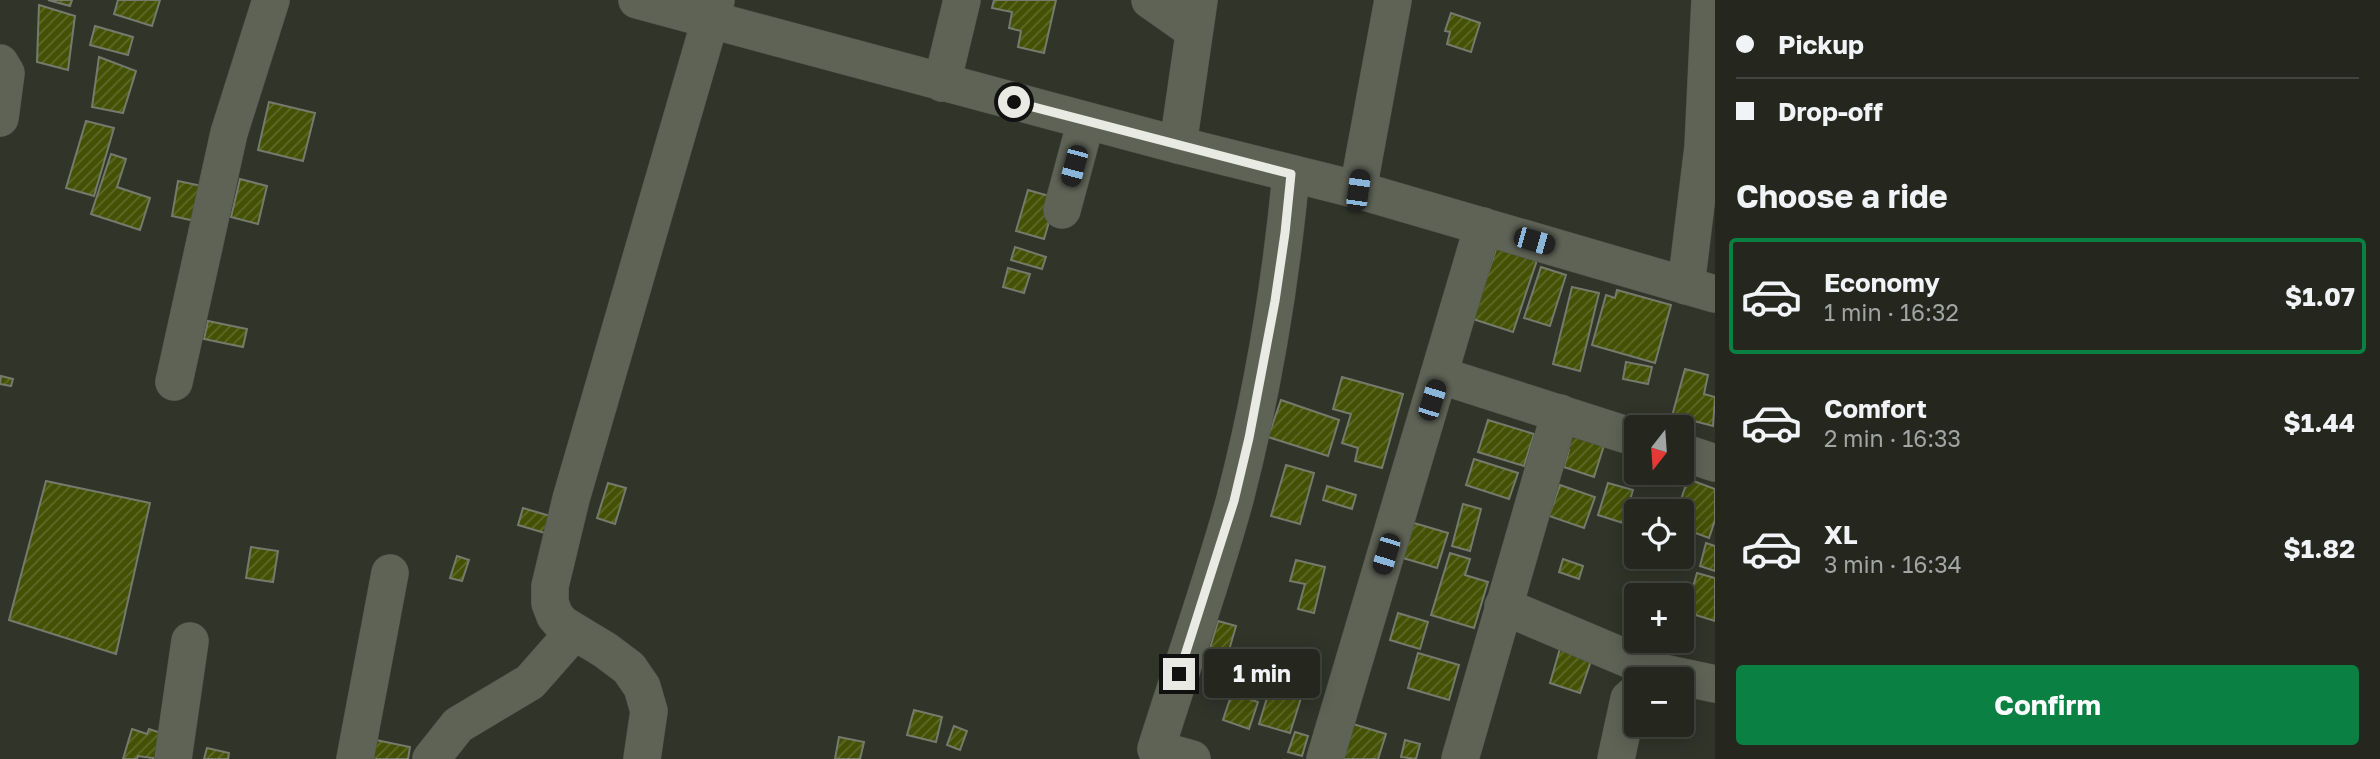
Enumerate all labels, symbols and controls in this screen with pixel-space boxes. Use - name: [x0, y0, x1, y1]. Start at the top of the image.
- text: Pickup: [1778, 29, 1864, 60]
- route start: [998, 86, 1030, 118]
- text: Drop-off: [1778, 96, 1883, 127]
- car: [1059, 143, 1090, 189]
- car: [1345, 168, 1372, 212]
- text: Choose a ride: [1736, 177, 1948, 215]
- car: [1511, 225, 1558, 257]
- icon: car: [1740, 265, 1803, 328]
- text: Economy: [1824, 267, 1940, 298]
- text: $1.07: [2285, 281, 2355, 312]
- text: 1 min · 16:32: [1824, 298, 1959, 326]
- car: [1416, 377, 1449, 423]
- icon: car: [1740, 391, 1803, 454]
- text: Comfort: [1824, 393, 1927, 424]
- text: $1.44: [2283, 407, 2355, 438]
- north arrow: [1624, 415, 1694, 485]
- map controls: [1624, 415, 1694, 737]
- text: 2 min · 16:33: [1824, 424, 1961, 452]
- button: locate: [1624, 499, 1694, 569]
- icon: car: [1740, 517, 1803, 580]
- text: XL: [1824, 519, 1858, 550]
- car: [1370, 531, 1403, 577]
- text: $1.82: [2283, 533, 2355, 564]
- text: 3 min · 16:34: [1824, 550, 1962, 578]
- button: +: [1624, 583, 1694, 653]
- callout: 1 min: [1204, 650, 1319, 698]
- route end: [1163, 658, 1195, 690]
- text: 1 min: [1233, 659, 1291, 687]
- button: Confirm: [1736, 665, 2359, 745]
- button: −: [1624, 667, 1694, 737]

